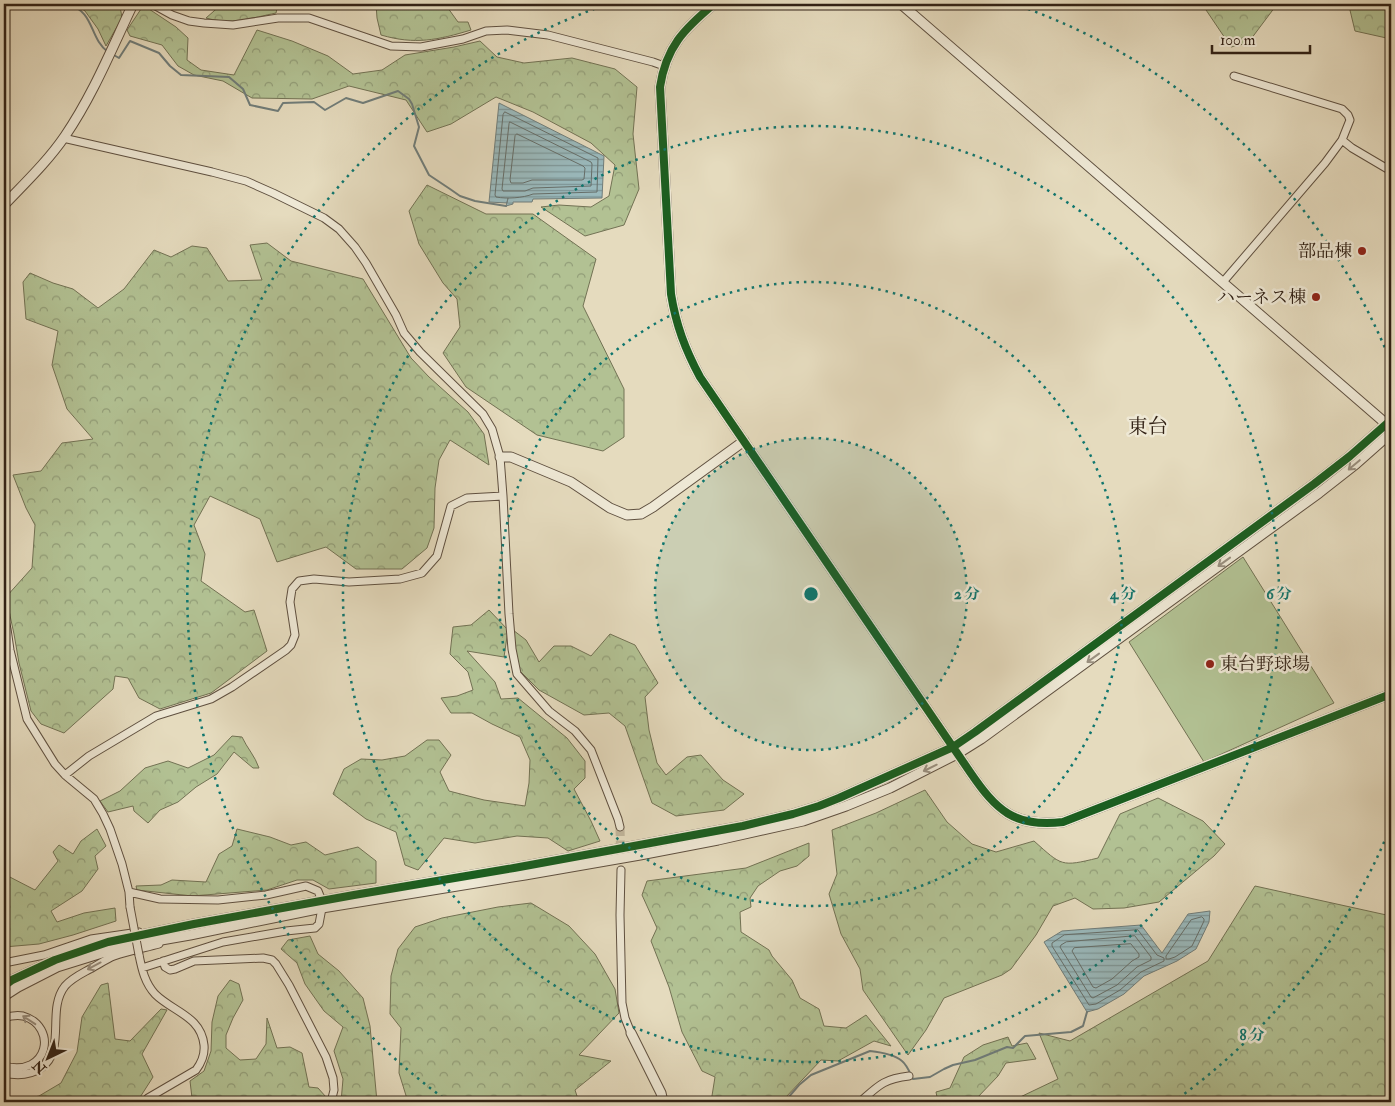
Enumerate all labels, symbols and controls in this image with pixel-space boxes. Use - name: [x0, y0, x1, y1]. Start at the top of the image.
- scale bar: [1212, 22, 1310, 54]
- text: 100 m: [1220, 31, 1256, 50]
- place label: 部品棟: [1298, 240, 1352, 263]
- marker: 部品棟: [1356, 245, 1368, 257]
- place label: ハーネス棟: [1217, 286, 1306, 309]
- marker: ハーネス棟: [1310, 291, 1322, 303]
- district label: 東台: [1128, 414, 1168, 439]
- one-way arrow: [1348, 459, 1361, 470]
- one-way arrow: [1217, 557, 1231, 567]
- centre of rings: [802, 585, 820, 603]
- text: 2 分: [954, 585, 980, 604]
- text: 4 分: [1109, 585, 1136, 604]
- text: 6 分: [1266, 585, 1292, 604]
- one-way arrow: [1087, 652, 1100, 663]
- place label: 東台野球場: [1220, 653, 1310, 676]
- marker: 東台野球場: [1204, 658, 1216, 670]
- one-way arrow: [922, 763, 937, 773]
- one-way arrow: [87, 961, 102, 971]
- one-way arrow: [23, 1015, 37, 1025]
- text: 8 分: [1239, 1026, 1265, 1045]
- north arrow: [22, 1034, 72, 1084]
- text: N: [29, 1056, 51, 1078]

